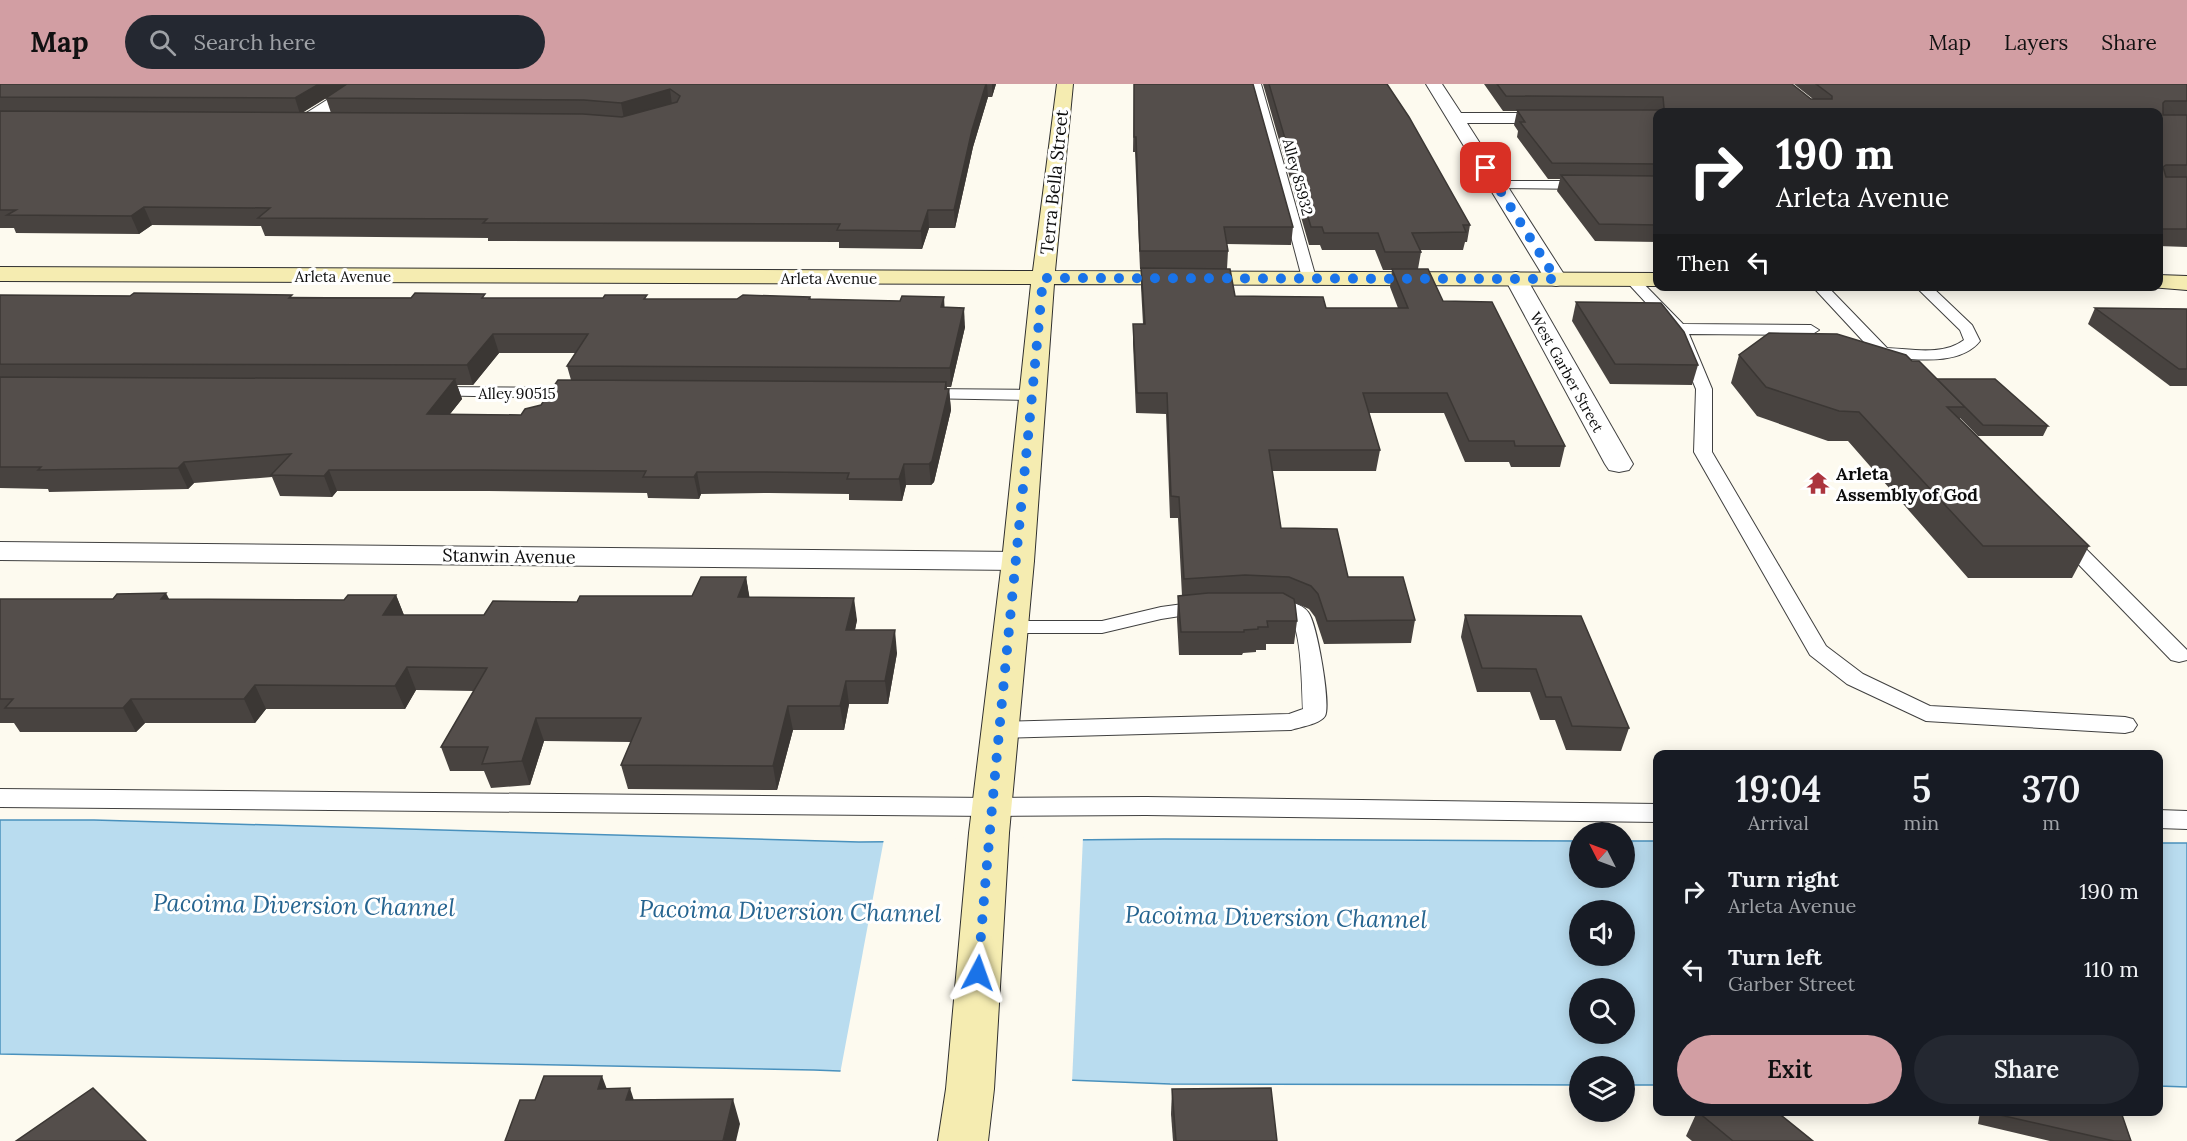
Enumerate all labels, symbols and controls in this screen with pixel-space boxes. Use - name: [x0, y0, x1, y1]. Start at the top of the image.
- search box: [125, 15, 545, 69]
- text: Map: [30, 24, 89, 60]
- icon: search: [146, 26, 179, 59]
- text: Search here: [194, 28, 316, 56]
- text: Map: [1928, 29, 1971, 56]
- text: Layers: [2004, 29, 2068, 56]
- text: Share: [2101, 29, 2157, 56]
- street label: Terra Bella Street: [1035, 108, 1073, 256]
- text: 190 m: [1776, 127, 1894, 181]
- icon: right: [1677, 132, 1755, 210]
- street label: Alley 85932: [1278, 135, 1317, 218]
- pin: [1460, 142, 1511, 193]
- icon: arrive: [1469, 151, 1502, 184]
- text: Arleta Avenue: [1776, 180, 1949, 214]
- icon: left: [1742, 246, 1775, 279]
- text: Then: [1677, 249, 1730, 277]
- street label: Arleta Avenue: [294, 267, 391, 286]
- street label: Arleta Avenue: [780, 269, 877, 288]
- street label: West Garber Street: [1526, 309, 1608, 436]
- street label: Alley 90515: [477, 384, 556, 403]
- place label: Arleta Assembly of God: [1836, 462, 1978, 506]
- temple icon: Arleta Assembly of God: [1805, 470, 1831, 496]
- street label: Stanwin Avenue: [442, 543, 576, 569]
- text: 19:04: [1735, 766, 1821, 812]
- text: 5: [1912, 766, 1931, 812]
- text: 370: [2021, 766, 2081, 812]
- text: Arrival: [1748, 810, 1809, 835]
- text: min: [1904, 810, 1939, 835]
- text: m: [2042, 810, 2060, 835]
- north arrow: [1569, 822, 1635, 888]
- map controls: [1569, 822, 1635, 1122]
- text: Turn right: [1728, 865, 1839, 893]
- icon: right: [1677, 875, 1710, 908]
- text: 190 m: [2079, 877, 2139, 905]
- water label: Pacoima Diversion Channel: [153, 887, 456, 923]
- water label: Pacoima Diversion Channel: [639, 893, 942, 929]
- text: Arleta Avenue: [1728, 893, 1856, 918]
- water label: Pacoima Diversion Channel: [1125, 899, 1428, 935]
- button: sound: [1569, 900, 1635, 966]
- position arrow: [946, 941, 1010, 1005]
- text: Turn left: [1728, 943, 1822, 971]
- icon: left: [1677, 953, 1710, 986]
- text: 110 m: [2084, 955, 2139, 983]
- text: Garber Street: [1728, 971, 1855, 996]
- button: search: [1569, 978, 1635, 1044]
- button: Exit: [1677, 1035, 1902, 1104]
- button: Share: [1914, 1035, 2139, 1104]
- button: layers: [1569, 1056, 1635, 1122]

